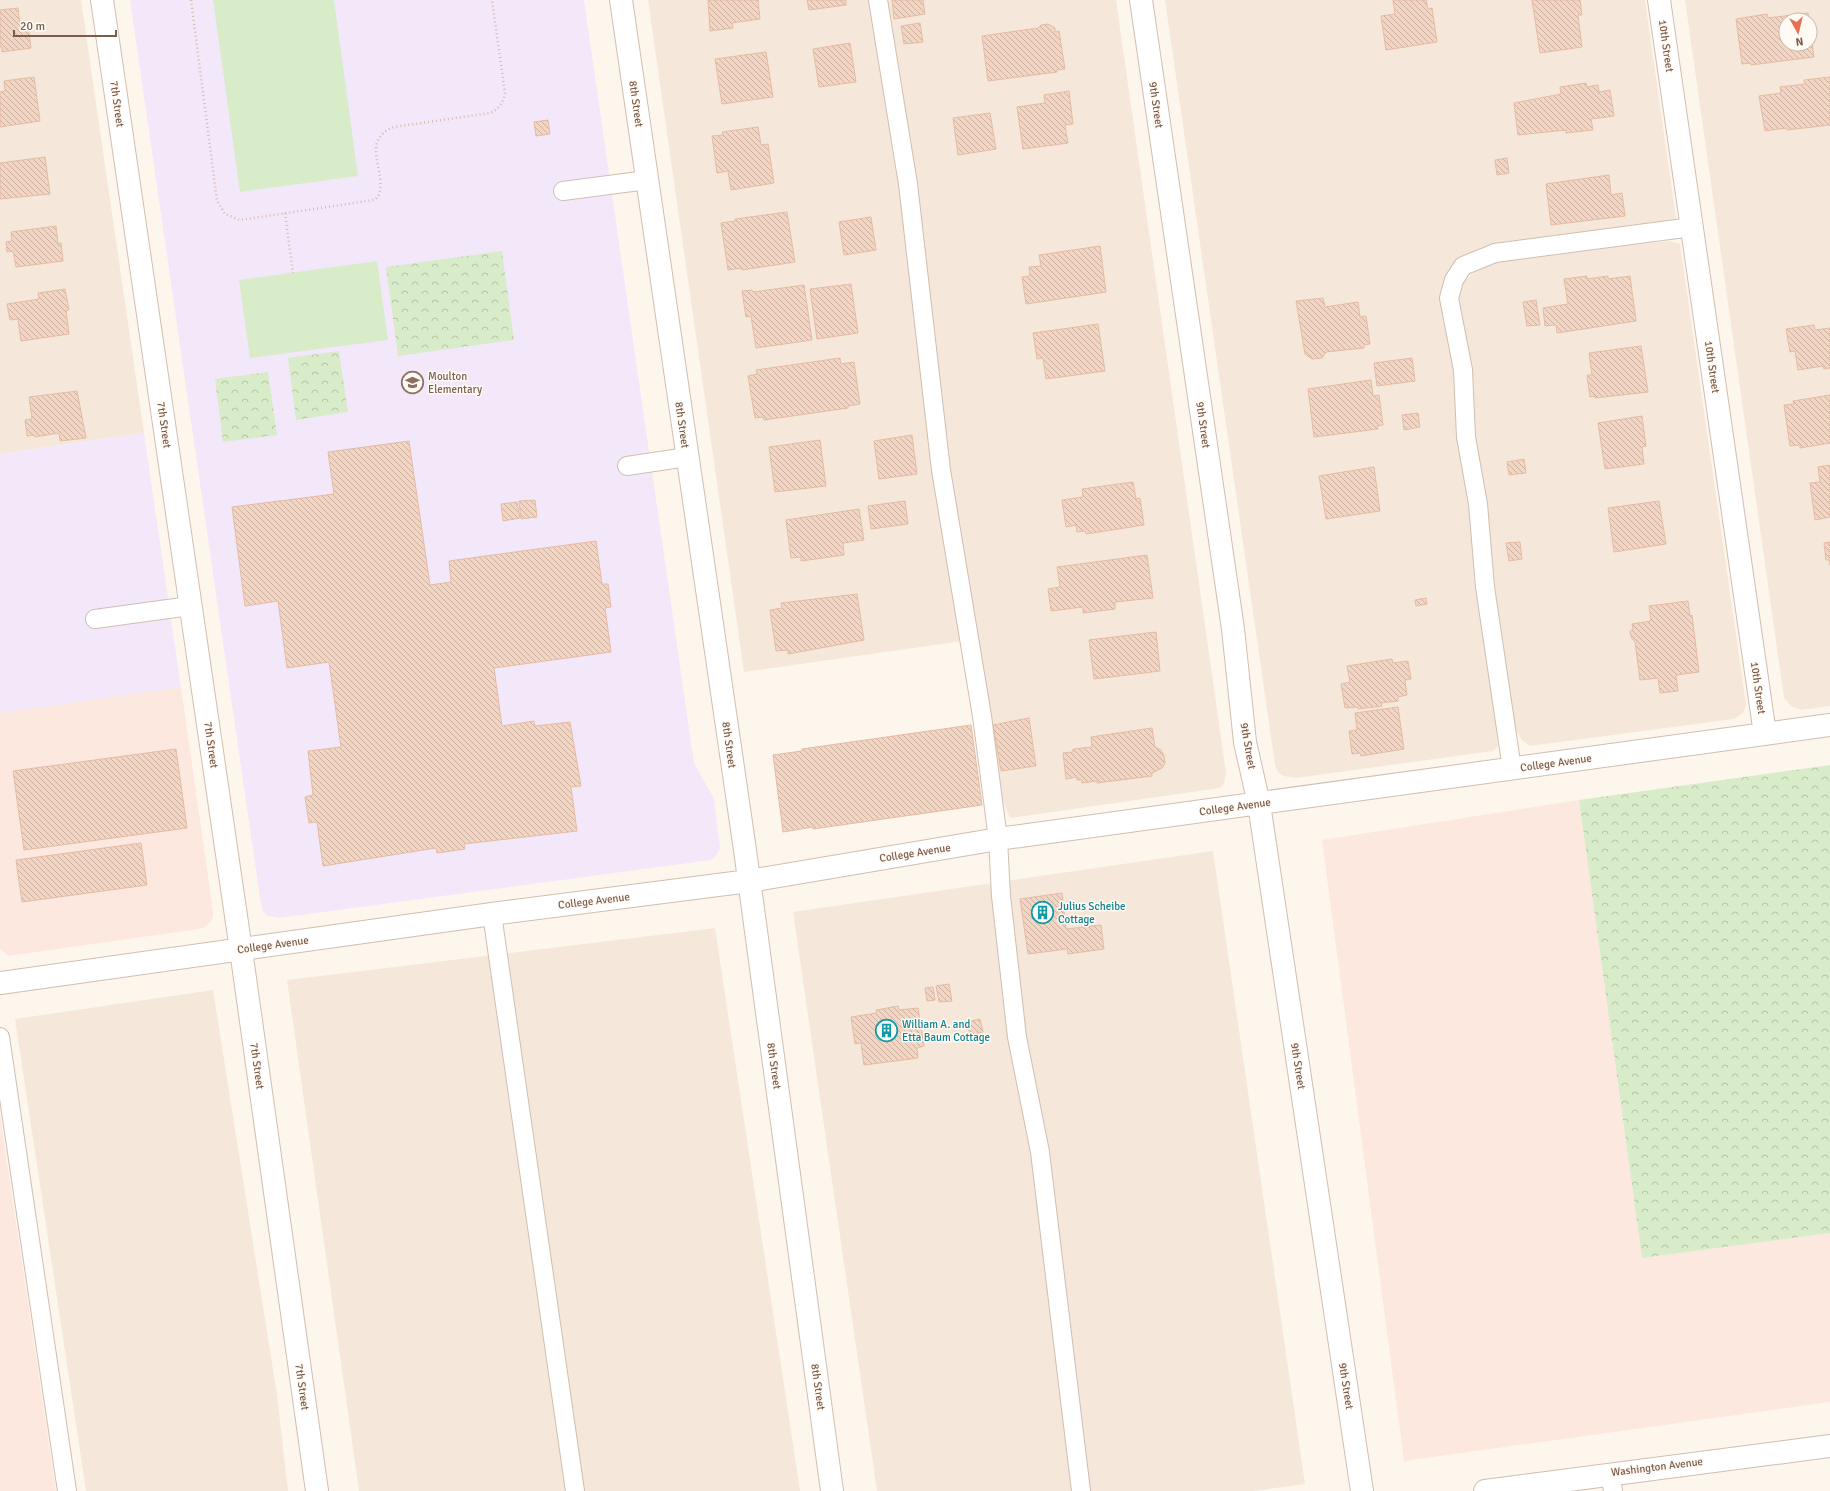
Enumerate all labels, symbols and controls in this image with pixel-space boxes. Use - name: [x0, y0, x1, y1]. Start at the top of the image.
- scale bar: [14, 12, 116, 38]
- north arrow: [1778, 12, 1818, 52]
- text: 20 m: [20, 19, 45, 34]
- street label: 10th Street: [1656, 19, 1676, 73]
- text: N: [1795, 34, 1804, 48]
- street label: 7th Street: [107, 80, 127, 128]
- street label: 8th Street: [626, 80, 646, 128]
- street label: 9th Street: [1146, 81, 1166, 129]
- street label: 10th Street: [1702, 340, 1722, 394]
- school or university icon: Moulton Elementary: [399, 369, 425, 395]
- place label: Moulton Elementary: [428, 370, 483, 396]
- street label: 7th Street: [154, 401, 174, 449]
- street label: 8th Street: [672, 401, 692, 449]
- street label: 9th Street: [1193, 401, 1213, 449]
- street label: 10th Street: [1748, 661, 1768, 715]
- street label: 7th Street: [201, 721, 221, 769]
- street label: 8th Street: [719, 721, 739, 769]
- street label: 9th Street: [1238, 722, 1258, 770]
- street label: College Avenue: [1519, 752, 1593, 774]
- street label: College Avenue: [1198, 796, 1272, 818]
- street label: College Avenue: [878, 841, 952, 865]
- street label: College Avenue: [557, 890, 631, 912]
- building icon: Julius Scheibe Cottage: [1030, 899, 1056, 925]
- place label: Julius Scheibe Cottage: [1058, 900, 1125, 926]
- street label: College Avenue: [236, 934, 310, 956]
- building icon: William A. and Etta Baum Cottage: [874, 1017, 900, 1043]
- place label: William A. and Etta Baum Cottage: [902, 1018, 990, 1044]
- street label: 7th Street: [247, 1042, 267, 1090]
- street label: 8th Street: [764, 1042, 784, 1090]
- street label: 9th Street: [1288, 1042, 1308, 1090]
- street label: 9th Street: [1336, 1362, 1356, 1410]
- street label: 7th Street: [292, 1363, 312, 1411]
- street label: 8th Street: [808, 1363, 828, 1411]
- street label: Washington Avenue: [1610, 1455, 1704, 1479]

